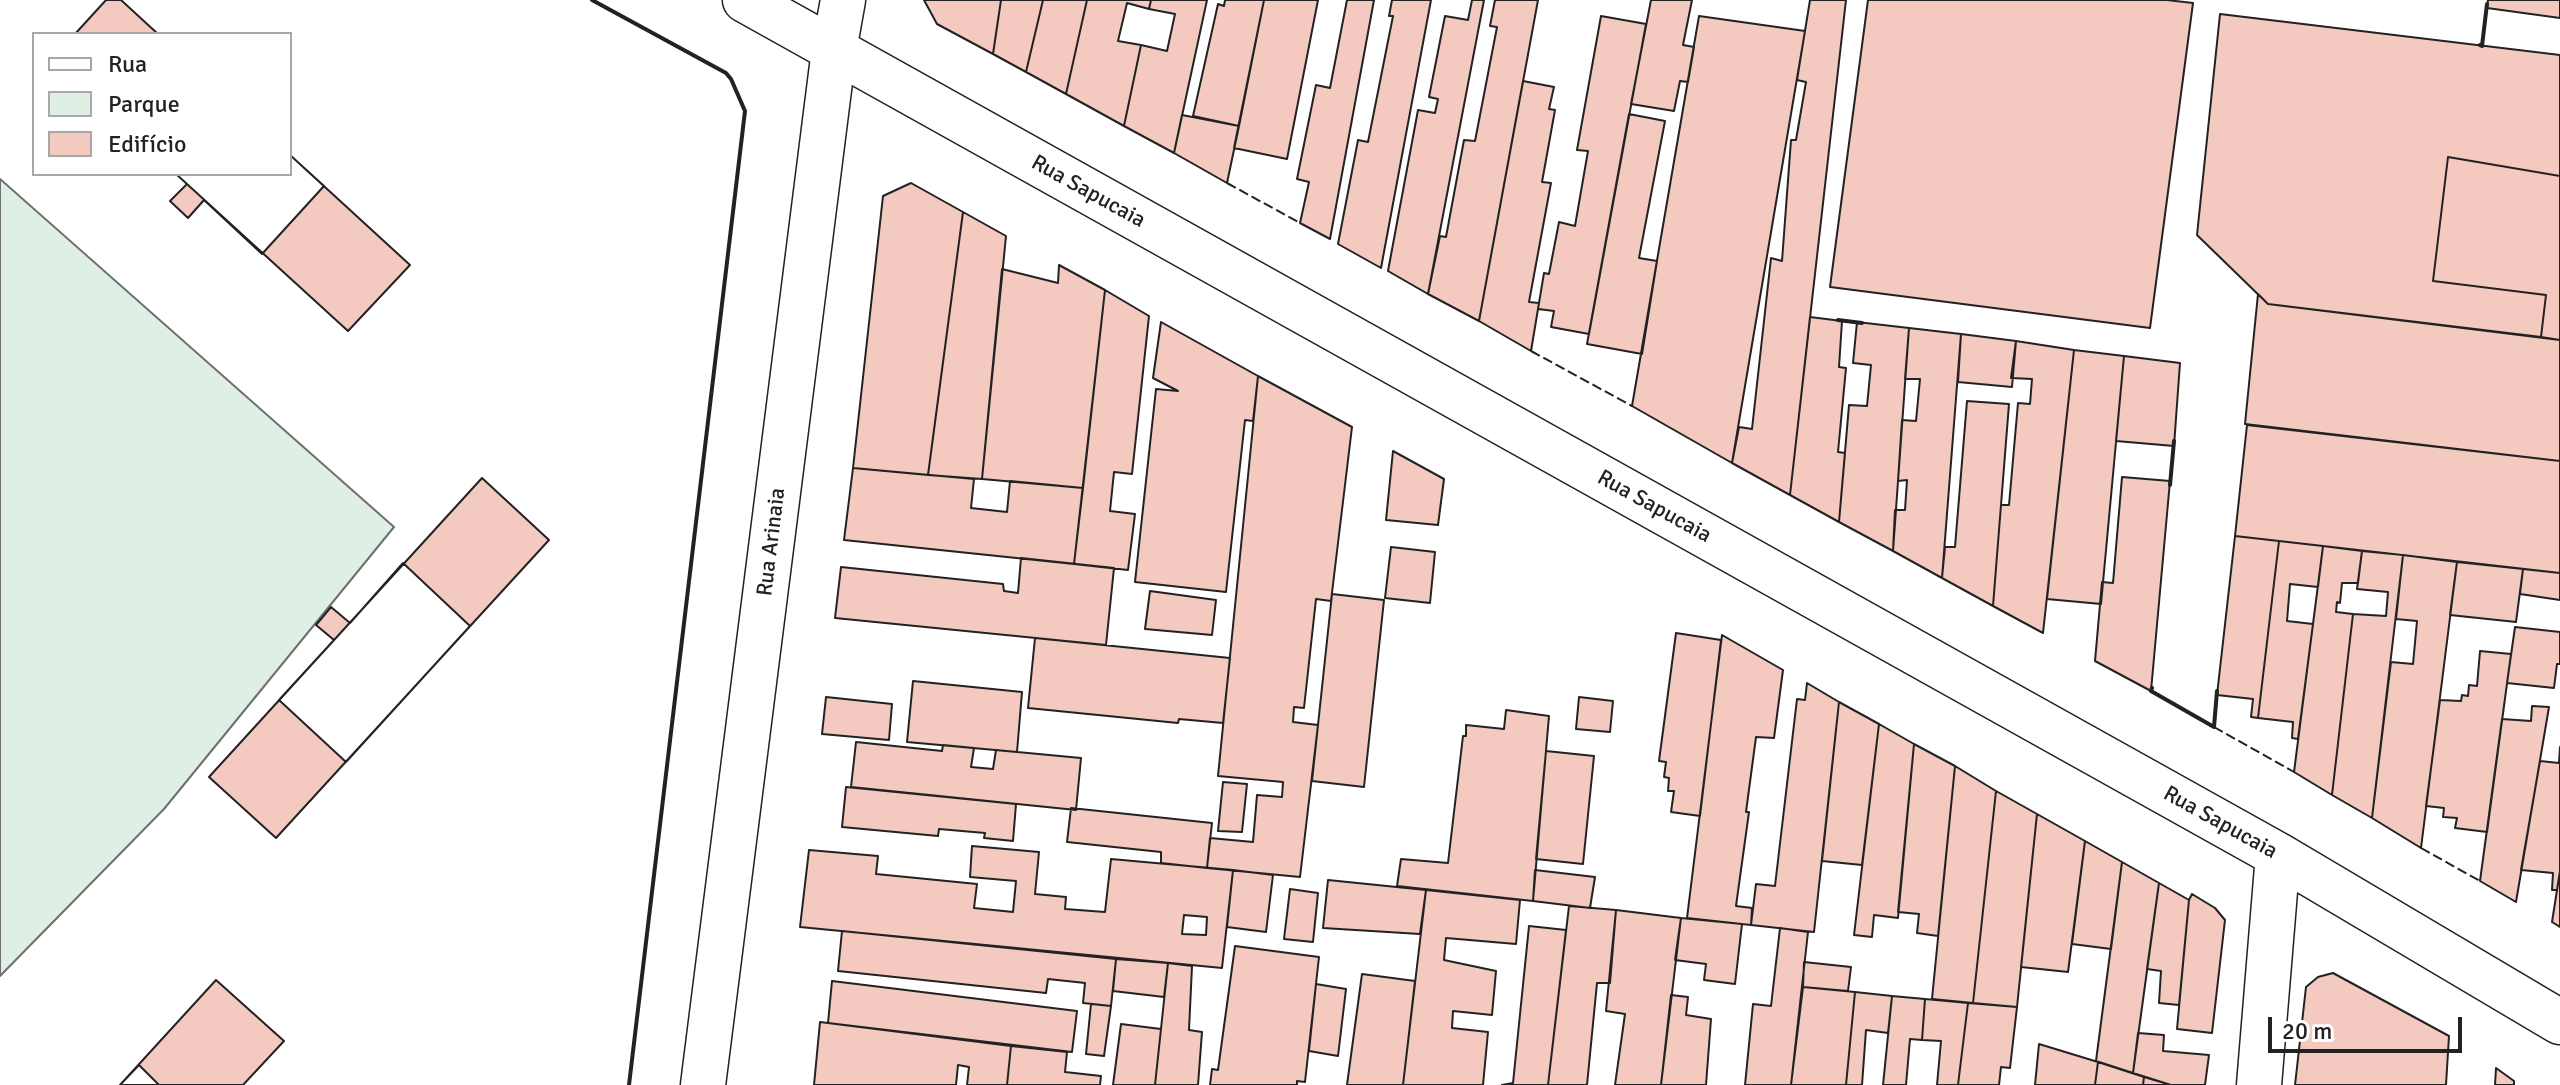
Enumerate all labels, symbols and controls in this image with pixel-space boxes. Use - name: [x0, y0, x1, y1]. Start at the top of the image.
- legend: [32, 32, 292, 176]
- text: Rua: [108, 49, 147, 79]
- text: Parque: [108, 89, 180, 119]
- text: Edifício: [108, 129, 186, 159]
- street label: Rua Sapucaia: [1026, 150, 1150, 234]
- street label: Rua Sapucaia: [1592, 465, 1716, 549]
- street label: Rua Arinaia: [752, 486, 792, 598]
- street label: Rua Sapucaia: [2158, 781, 2282, 865]
- scale bar: [2272, 1001, 2466, 1051]
- text: 20 m: [2282, 1016, 2332, 1046]

